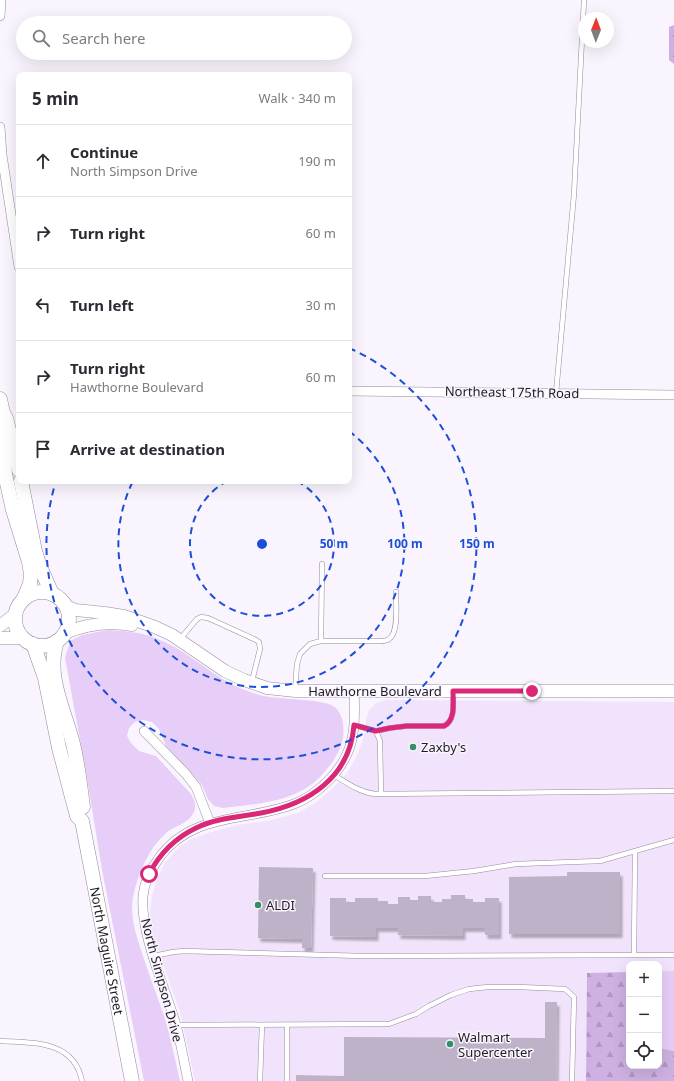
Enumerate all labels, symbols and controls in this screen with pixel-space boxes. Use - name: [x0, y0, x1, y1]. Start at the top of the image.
- north arrow: [578, 12, 614, 48]
- search box: [16, 16, 352, 60]
- icon: search: [30, 27, 52, 49]
- text: Search here: [62, 28, 145, 48]
- text: 5 min: [32, 87, 79, 110]
- text: Walk · 340 m: [258, 89, 336, 107]
- text: Continue: [70, 142, 138, 162]
- icon: ahead: [32, 150, 54, 172]
- text: 190 m: [298, 152, 336, 170]
- text: North Simpson Drive: [70, 162, 198, 180]
- icon: right: [32, 222, 54, 244]
- text: Turn right: [70, 223, 145, 243]
- text: 60 m: [306, 224, 336, 242]
- icon: left: [32, 294, 54, 316]
- text: Turn left: [70, 295, 134, 315]
- text: 30 m: [306, 296, 336, 314]
- text: Turn right: [70, 358, 145, 378]
- icon: right: [32, 366, 54, 388]
- text: 60 m: [306, 368, 336, 386]
- text: Hawthorne Boulevard: [70, 378, 204, 396]
- street label: Northeast 175th Road: [445, 382, 579, 402]
- icon: arrive: [32, 438, 54, 460]
- text: Arrive at destination: [70, 439, 225, 459]
- text: 50 m: [320, 535, 348, 552]
- text: 100 m: [387, 535, 423, 552]
- text: 150 m: [459, 535, 495, 552]
- centre of rings: [255, 537, 269, 551]
- street label: Hawthorne Boulevard: [308, 682, 442, 700]
- route end: [523, 682, 541, 700]
- place label: Zaxby's: [421, 738, 466, 756]
- marker: Zaxby's: [408, 742, 418, 752]
- route start: [140, 865, 158, 883]
- street label: North Maguire Street: [86, 885, 128, 1017]
- place label: ALDI: [266, 896, 295, 914]
- marker: ALDI: [253, 900, 263, 910]
- street label: North Simpson Drive: [137, 916, 187, 1044]
- map controls: [626, 961, 662, 1069]
- button: +: [626, 961, 662, 997]
- button: −: [626, 997, 662, 1033]
- place label: Walmart Supercenter: [458, 1028, 533, 1061]
- button: locate: [626, 1033, 662, 1069]
- marker: Walmart Supercenter: [445, 1039, 455, 1049]

